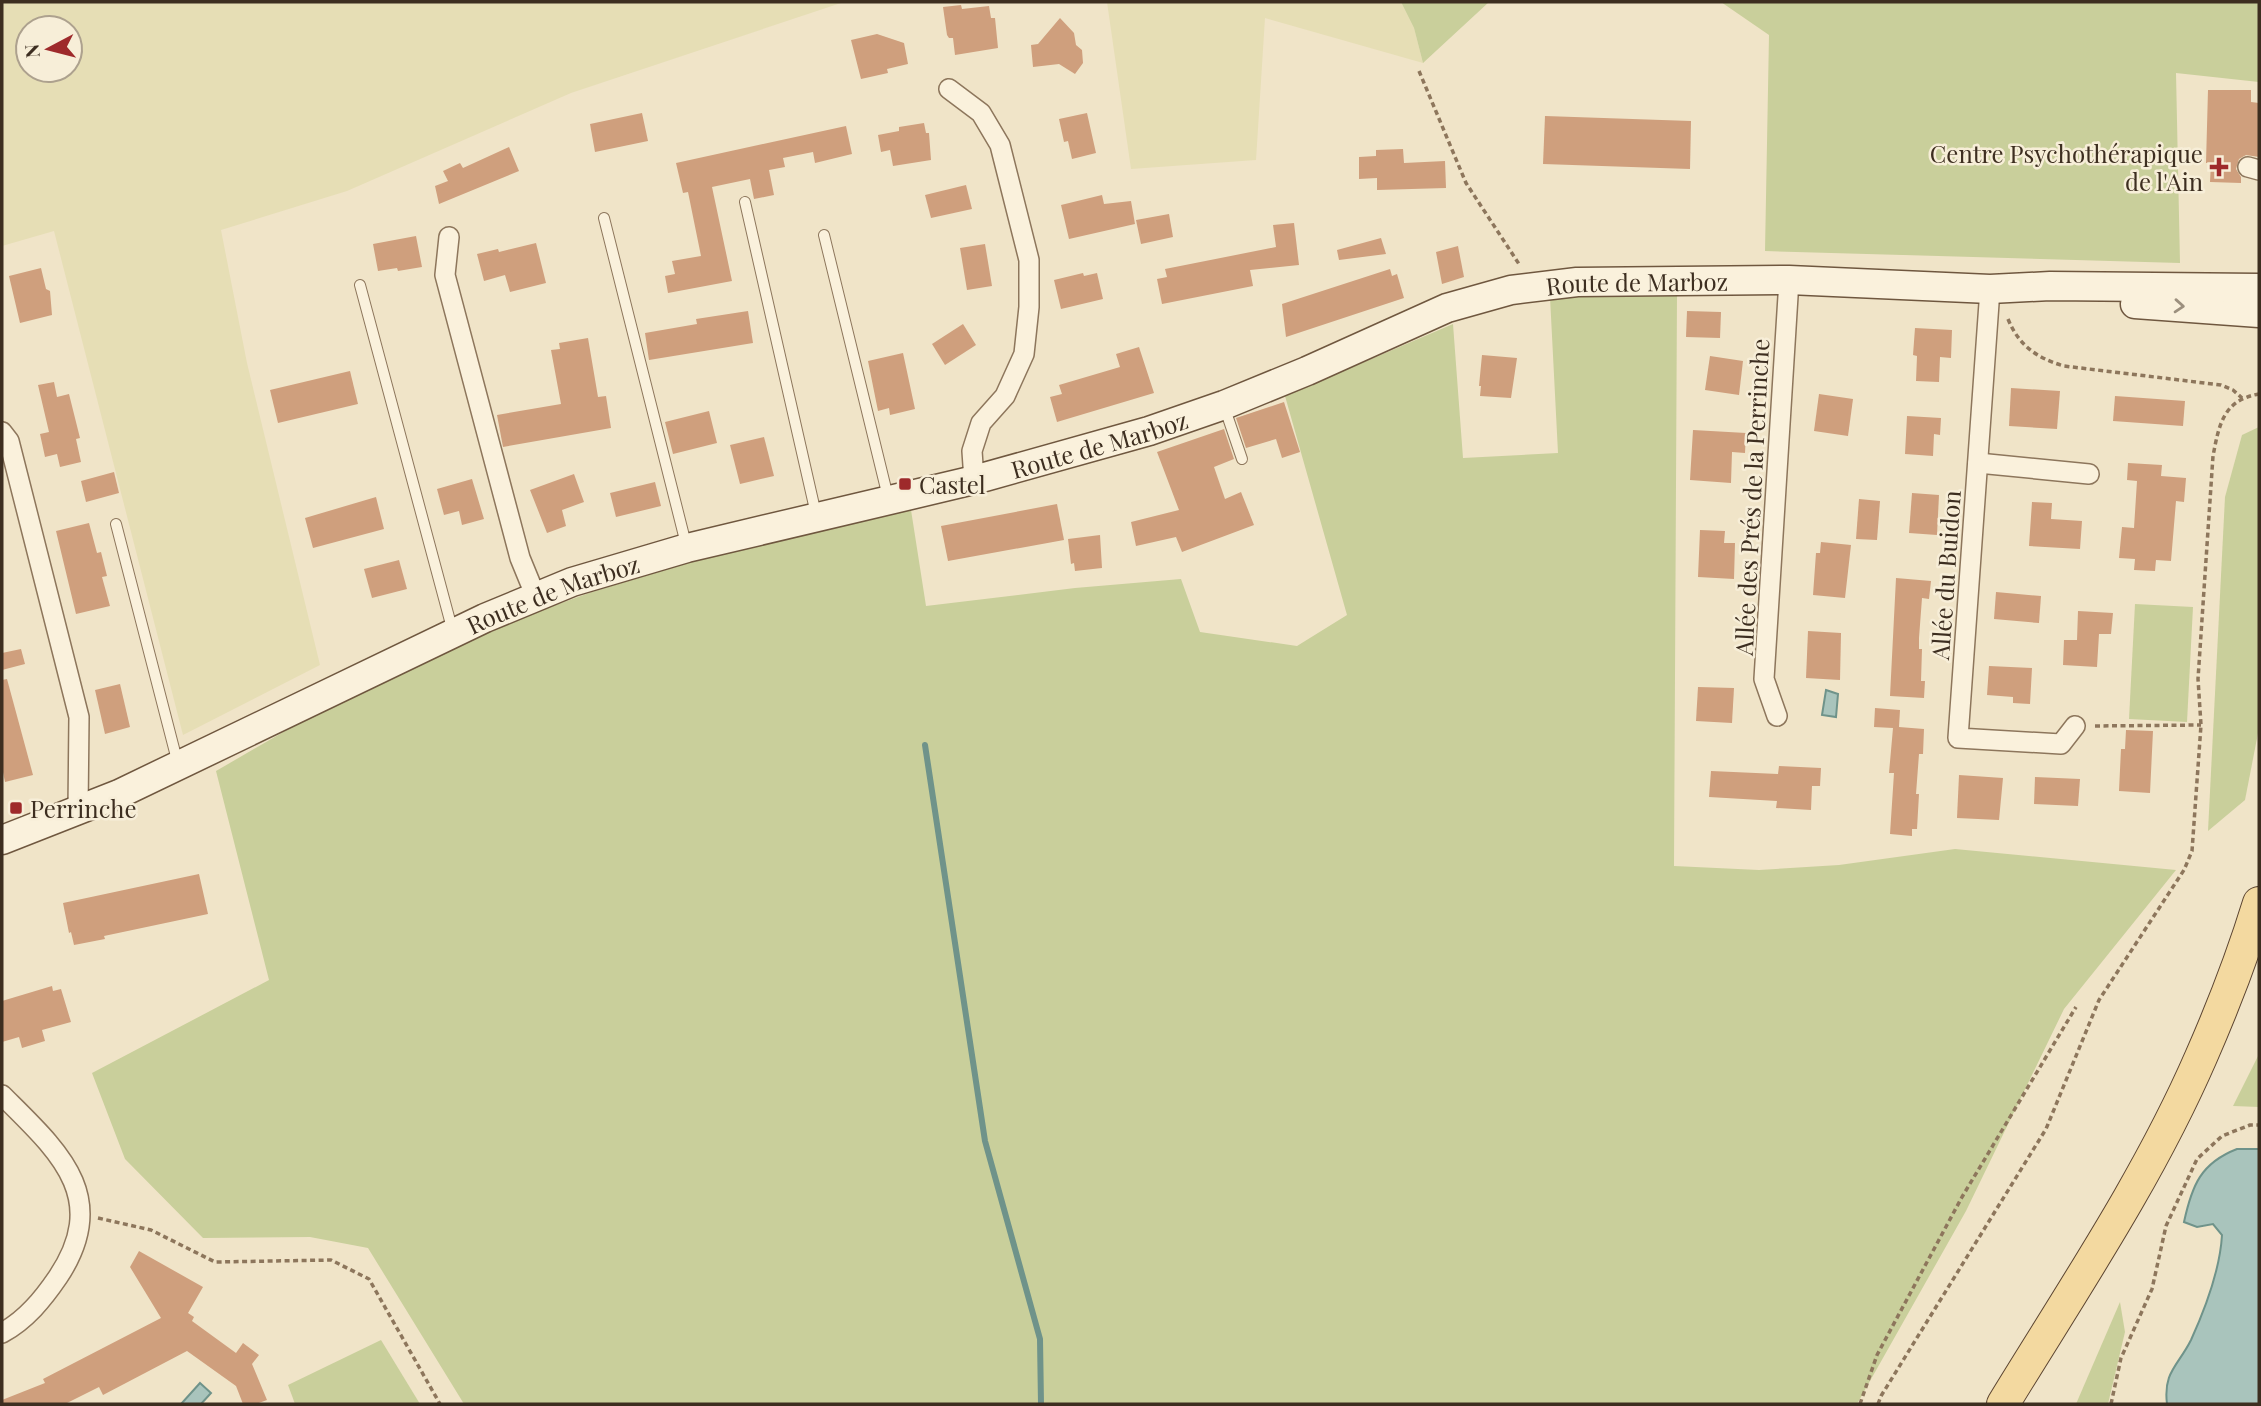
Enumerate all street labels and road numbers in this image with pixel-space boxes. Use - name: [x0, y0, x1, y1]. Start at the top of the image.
- street label: Route de Marboz: [1544, 265, 1728, 302]
- street label: Allée des Prés de la Perrinche: [1727, 338, 1775, 657]
- street label: Route de Marboz: [1007, 403, 1192, 485]
- street label: Allée du Buidon: [1923, 489, 1967, 662]
- street label: Route de Marboz: [461, 547, 643, 641]

